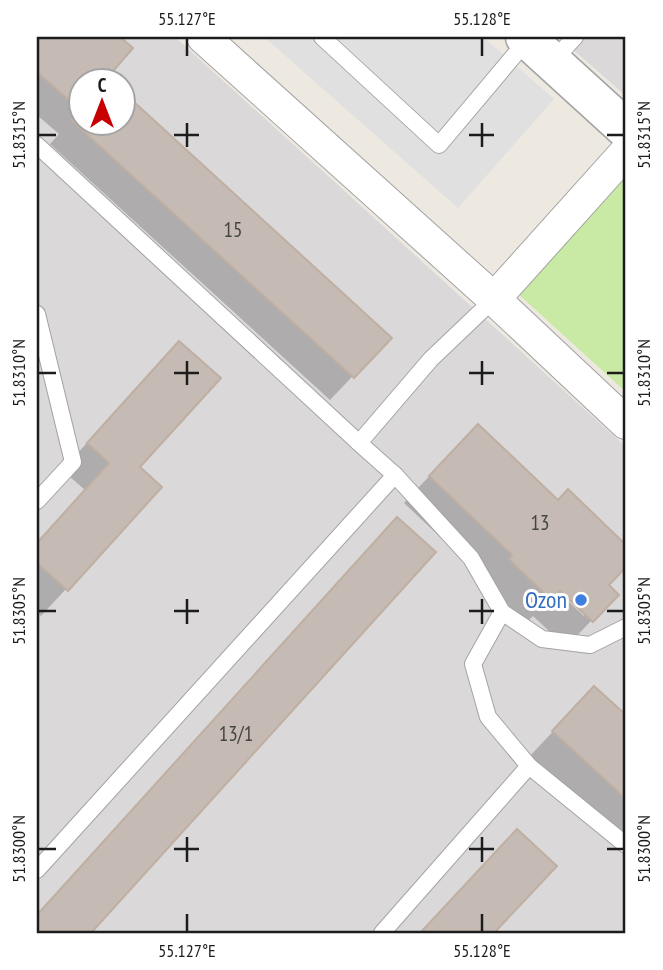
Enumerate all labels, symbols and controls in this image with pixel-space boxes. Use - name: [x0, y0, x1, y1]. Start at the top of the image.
- text: 55.127°E: [158, 7, 216, 30]
- text: 55.128°E: [453, 7, 511, 30]
- north arrow: [66, 66, 136, 136]
- text: С: [98, 73, 107, 97]
- text: 51.8315°N: [7, 101, 30, 169]
- text: 51.8315°N: [632, 101, 655, 169]
- house number: 15: [224, 216, 242, 243]
- text: 51.8310°N: [7, 339, 30, 407]
- text: 51.8310°N: [632, 339, 655, 407]
- house number: 13: [531, 509, 549, 536]
- text: 51.8305°N: [7, 577, 30, 645]
- text: 51.8305°N: [632, 577, 655, 645]
- place label: Ozon: [525, 584, 567, 615]
- marker: Ozon: [573, 592, 589, 608]
- house number: 13/1: [219, 720, 253, 747]
- text: 51.8300°N: [7, 815, 30, 883]
- text: 51.8300°N: [632, 815, 655, 883]
- text: 55.127°E: [158, 939, 216, 962]
- text: 55.128°E: [453, 939, 511, 962]

